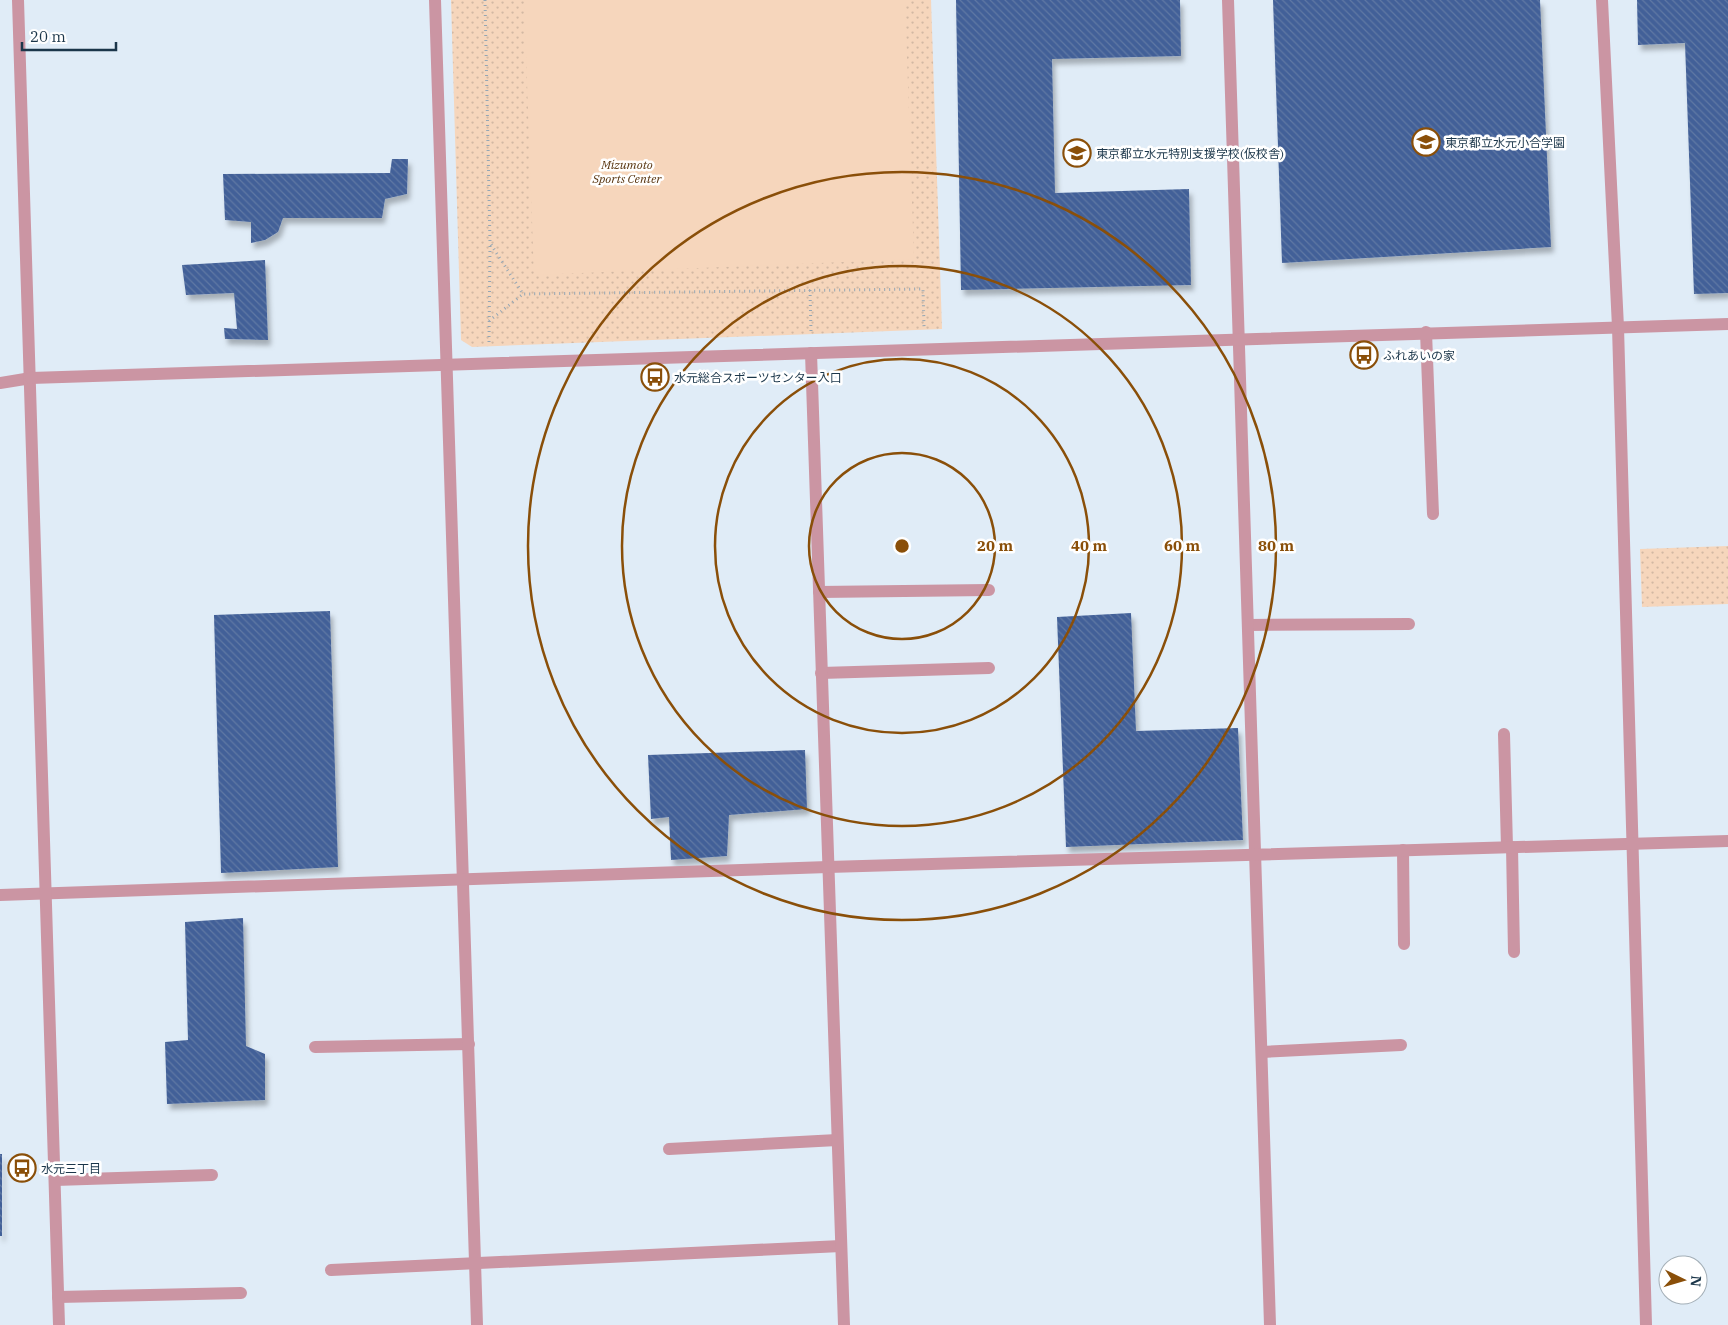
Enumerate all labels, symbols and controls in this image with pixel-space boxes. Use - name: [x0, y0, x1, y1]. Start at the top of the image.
- scale bar: [22, 20, 116, 52]
- text: 20 m: [30, 27, 66, 46]
- school or university icon: 東京都立水元小合学園: [1411, 127, 1441, 157]
- place label: 東京都立水元小合学園: [1445, 135, 1565, 150]
- school or university icon: 東京都立水元特別支援学校(仮校舎): [1062, 138, 1092, 168]
- place label: 東京都立水元特別支援学校(仮校舎): [1096, 146, 1284, 161]
- park label: Mizumoto Sports Center: [591, 157, 662, 186]
- bus stop icon: ふれあいの家: [1349, 340, 1379, 370]
- place label: ふれあいの家: [1383, 348, 1455, 363]
- bus stop icon: 水元総合スポーツセンター入口: [640, 362, 670, 392]
- place label: 水元総合スポーツセンター入口: [674, 370, 842, 385]
- text: 20 m: [977, 536, 1013, 555]
- text: 40 m: [1071, 536, 1107, 555]
- text: 60 m: [1164, 536, 1200, 555]
- text: 80 m: [1258, 536, 1294, 555]
- centre of rings: [893, 537, 911, 555]
- bus stop icon: 水元三丁目: [7, 1153, 37, 1183]
- place label: 水元三丁目: [41, 1161, 101, 1176]
- north arrow: [1658, 1255, 1708, 1305]
- text: N: [1687, 1275, 1705, 1287]

